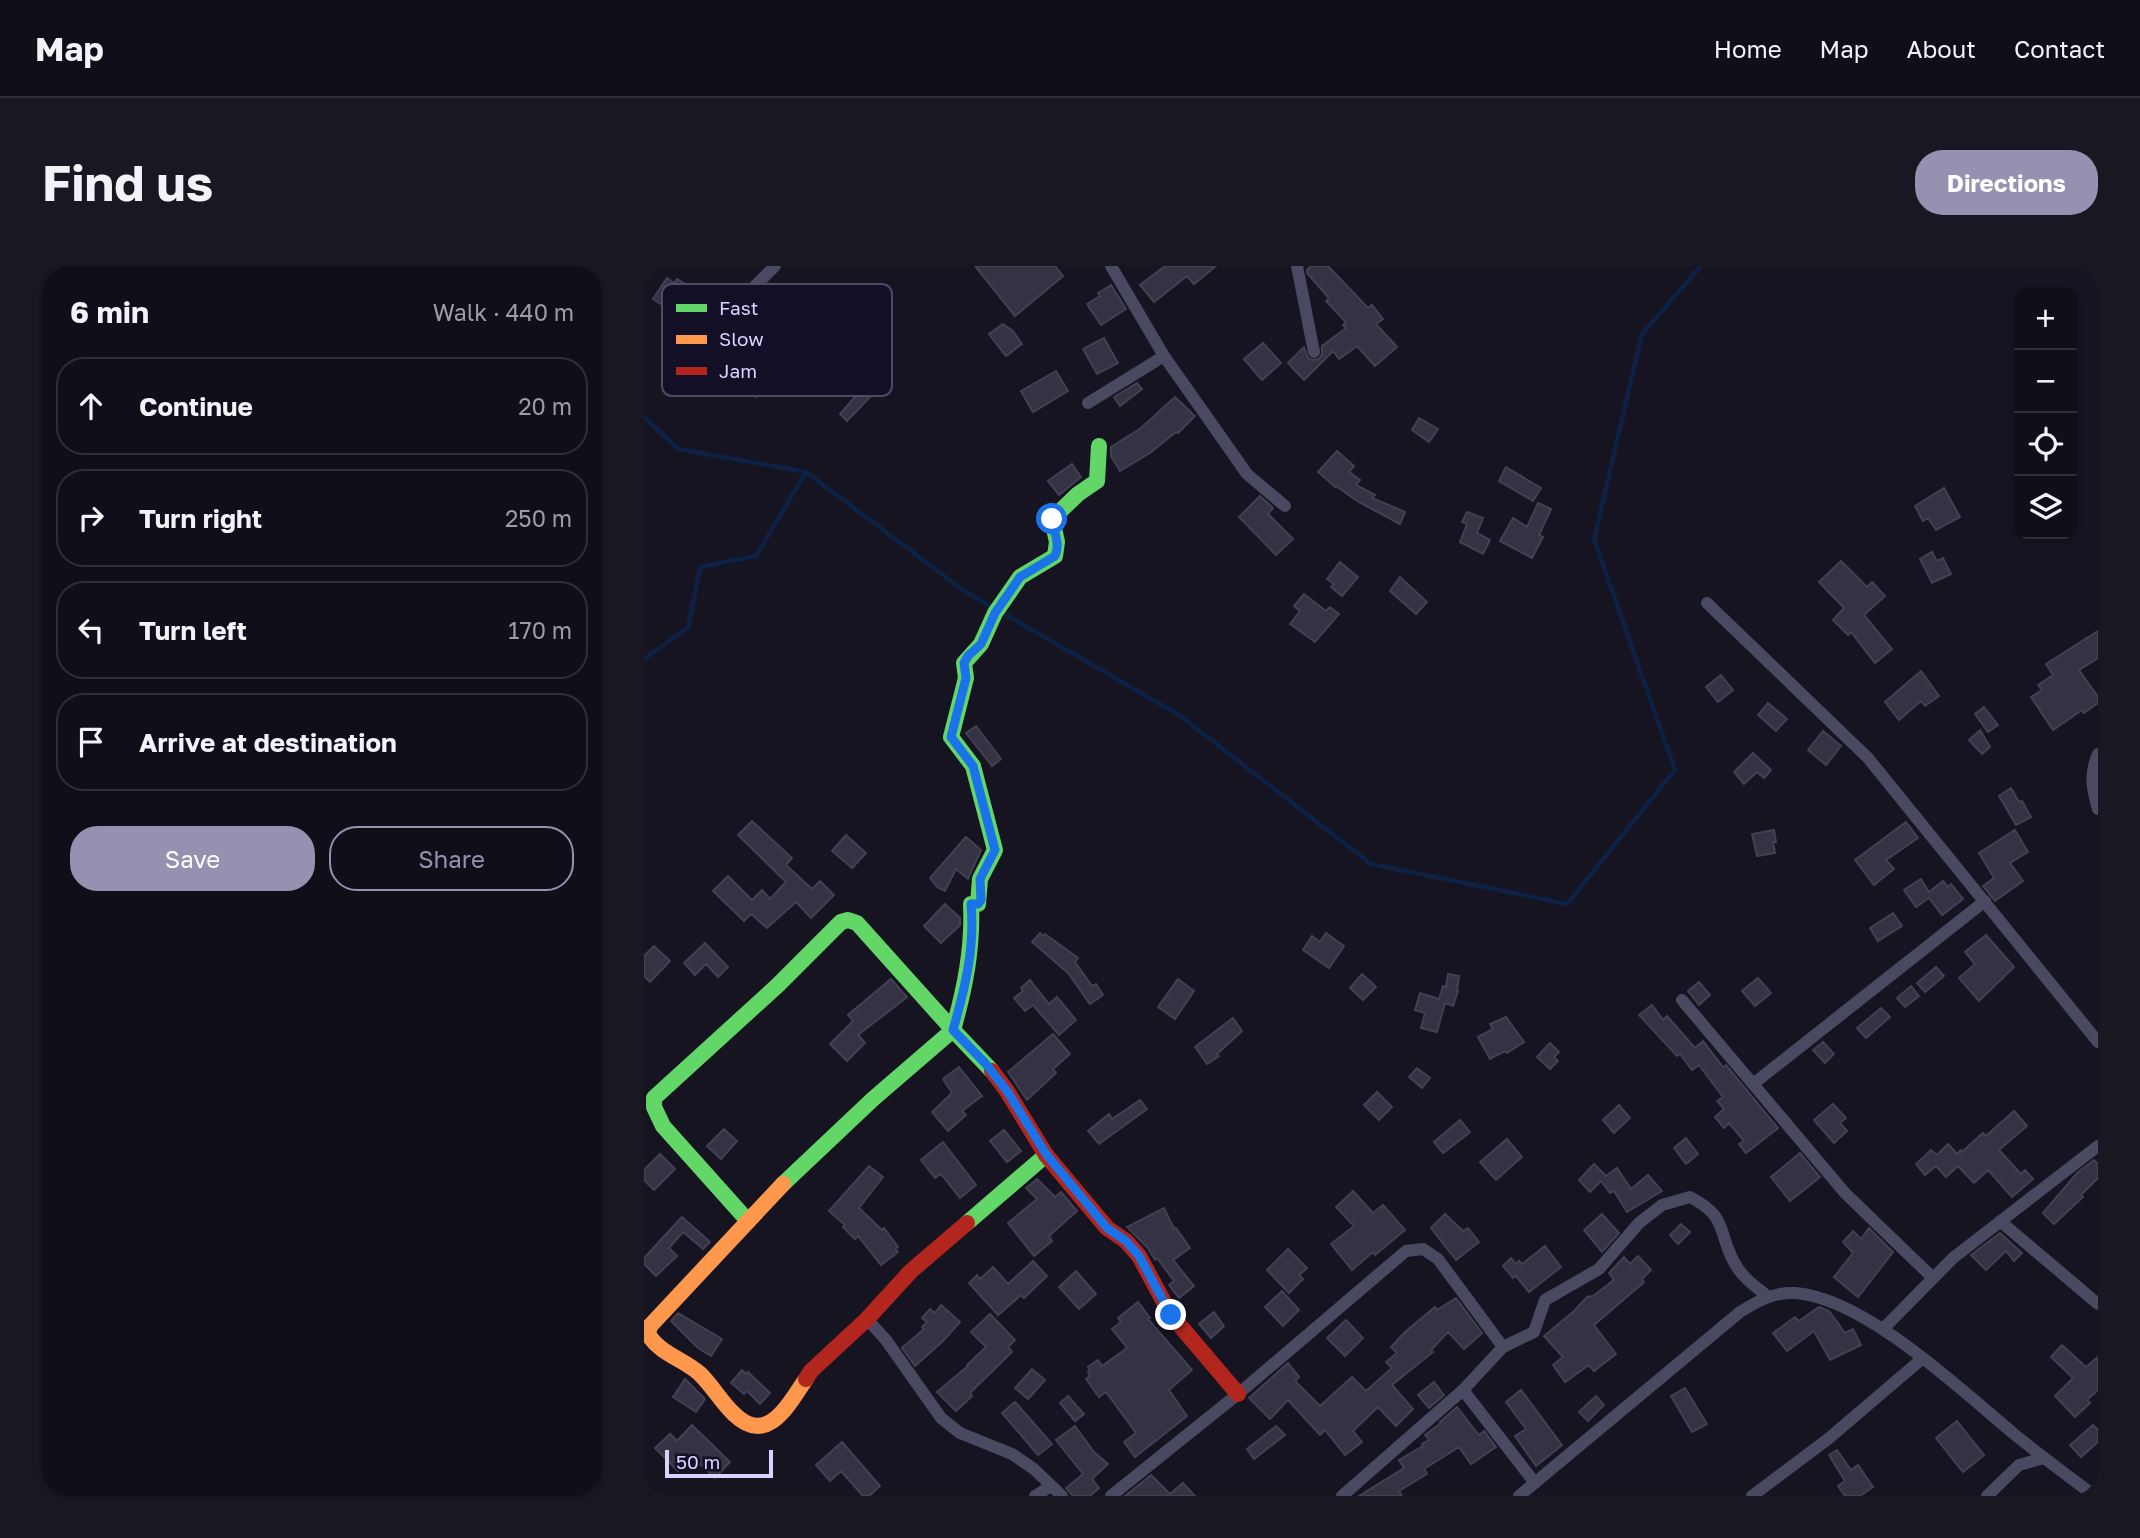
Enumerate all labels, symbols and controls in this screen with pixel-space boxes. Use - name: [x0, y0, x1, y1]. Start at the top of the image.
- text: Map: [35, 29, 104, 68]
- text: Home: [1714, 34, 1782, 63]
- text: Map: [1820, 34, 1869, 63]
- text: About: [1907, 34, 1976, 63]
- text: Contact: [2014, 34, 2105, 63]
- button: Directions: [1915, 150, 2098, 215]
- text: Find us: [42, 153, 213, 212]
- legend: [662, 284, 892, 396]
- map controls: [2014, 287, 2077, 539]
- button: +: [2014, 287, 2077, 350]
- text: 6 min: [70, 294, 149, 330]
- text: Fast: [719, 296, 758, 319]
- text: Walk · 440 m: [433, 298, 574, 326]
- text: Slow: [719, 327, 764, 350]
- button: −: [2014, 350, 2077, 413]
- text: Jam: [719, 359, 757, 382]
- icon: ahead: [72, 387, 110, 425]
- text: Continue: [139, 391, 253, 422]
- text: 20 m: [518, 392, 572, 420]
- button: locate: [2014, 413, 2077, 476]
- button: layers: [2014, 476, 2077, 539]
- icon: right: [72, 499, 110, 537]
- text: Turn right: [139, 503, 262, 534]
- route start: [1036, 503, 1067, 534]
- text: 250 m: [505, 504, 572, 532]
- icon: left: [72, 611, 110, 649]
- text: Turn left: [139, 615, 247, 646]
- text: 170 m: [508, 616, 572, 644]
- icon: arrive: [72, 723, 110, 761]
- text: Arrive at destination: [139, 727, 397, 758]
- button: Save: [70, 826, 315, 891]
- button: Share: [329, 826, 574, 891]
- route end: [1155, 1299, 1186, 1330]
- scale bar: [665, 1447, 774, 1479]
- text: 50 m: [676, 1450, 720, 1473]

